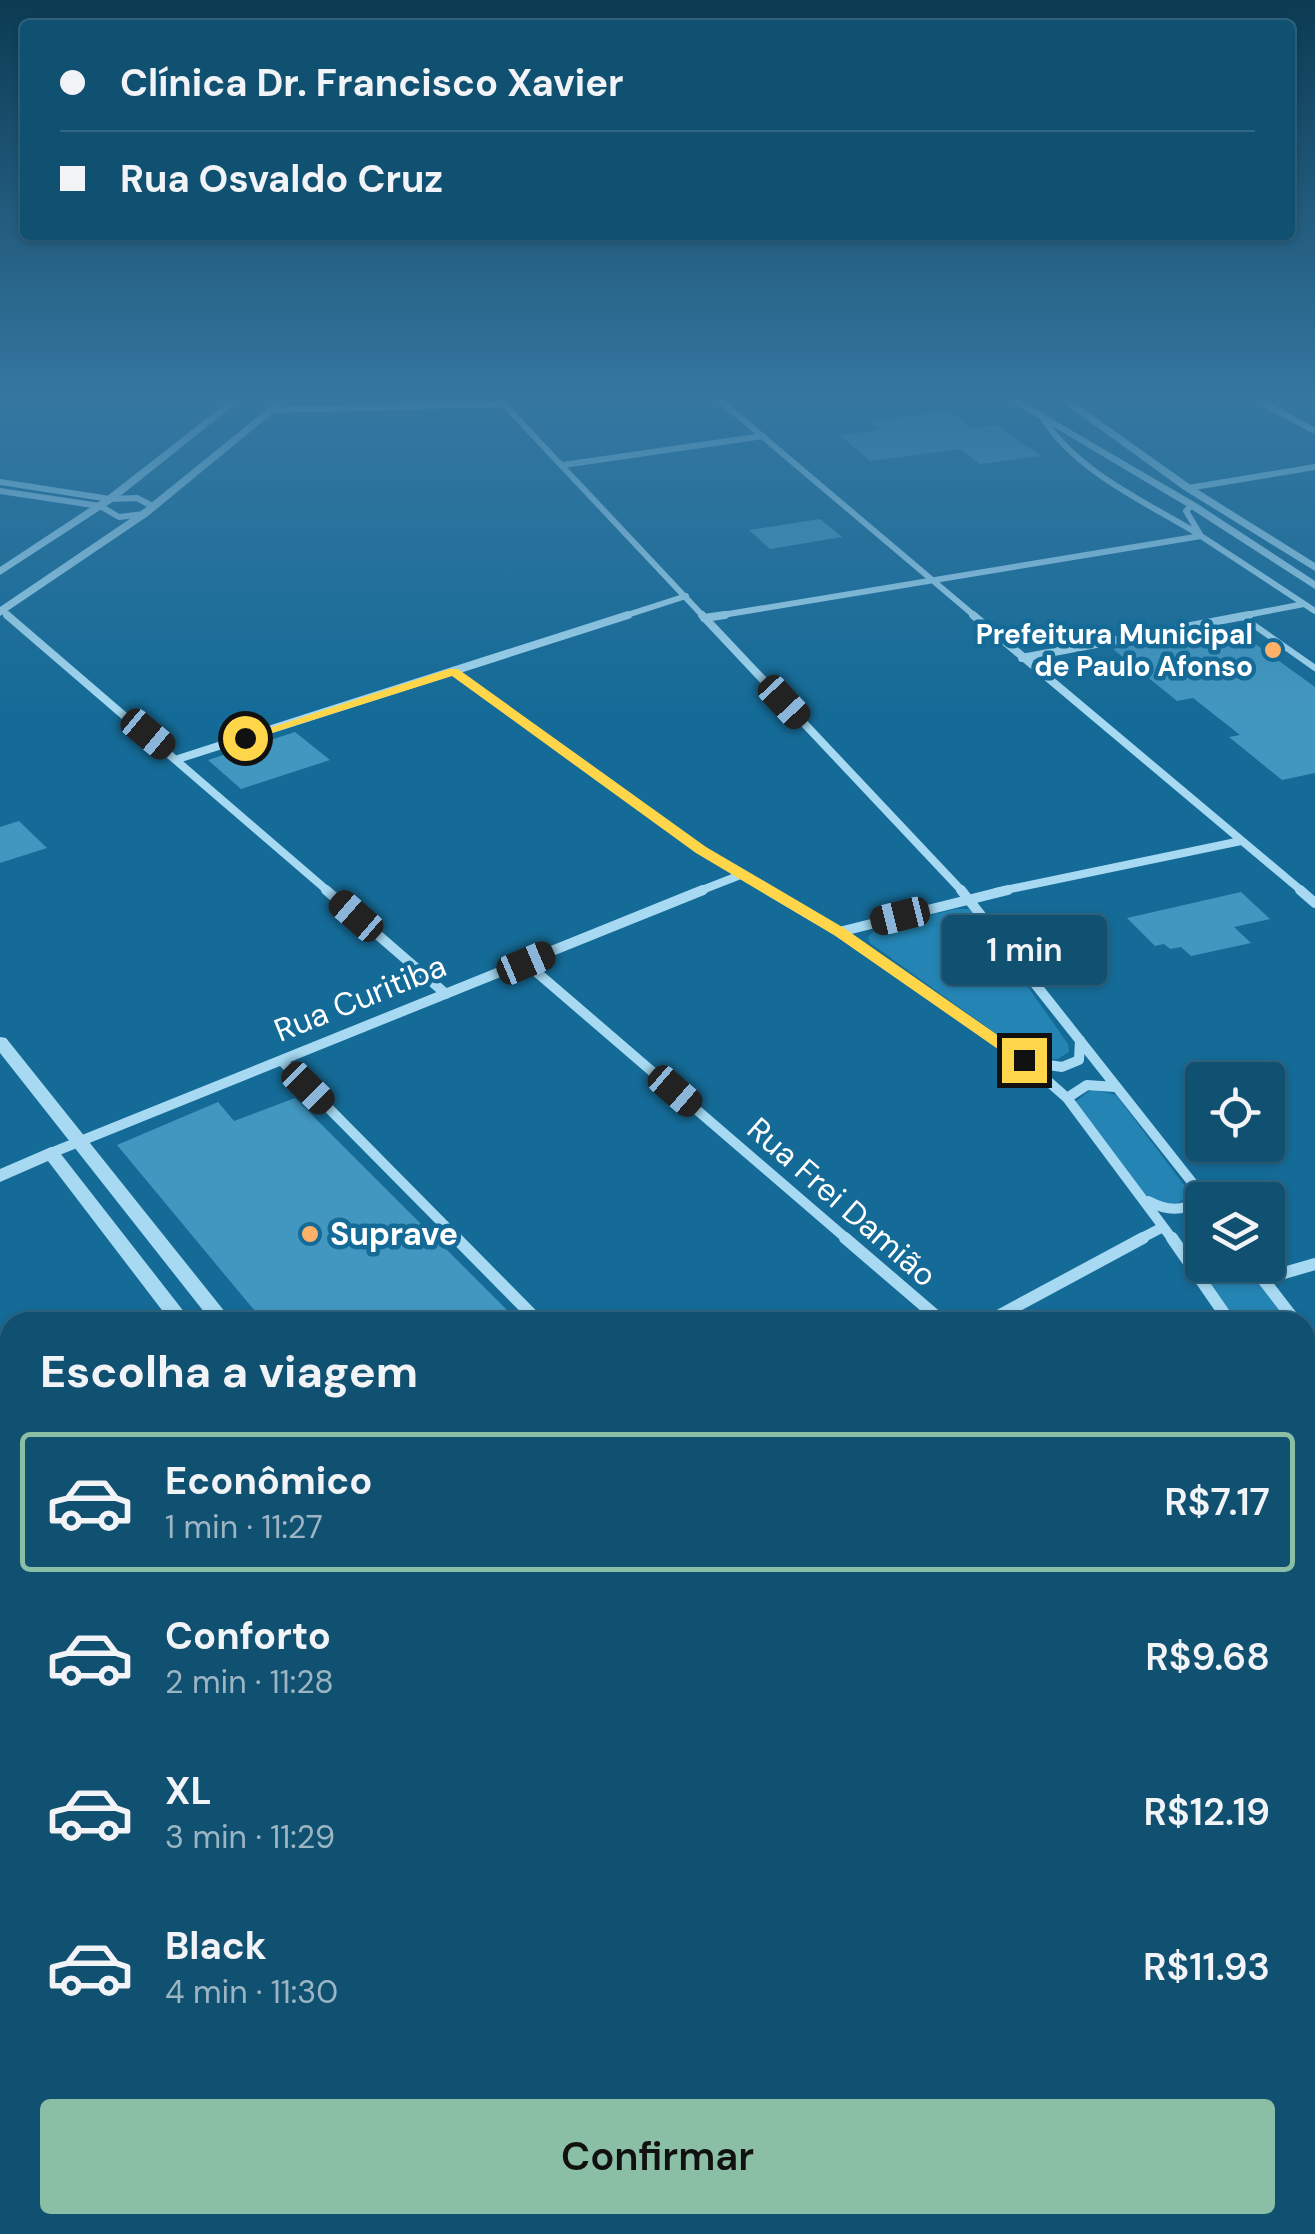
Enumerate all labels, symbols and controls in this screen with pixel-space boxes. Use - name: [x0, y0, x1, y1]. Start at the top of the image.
- text: Clínica Dr. Francisco Xavier: [120, 58, 624, 108]
- text: Rua Osvaldo Cruz: [120, 154, 443, 204]
- place label: Prefeitura Municipal de Paulo Afonso: [976, 616, 1253, 685]
- marker: Prefeitura Municipal de Paulo Afonso: [1262, 639, 1284, 661]
- car: [753, 670, 815, 734]
- car: [115, 703, 181, 765]
- route start: [223, 716, 268, 761]
- car: [324, 885, 388, 947]
- car: [867, 894, 933, 938]
- callout: 1 min: [942, 915, 1106, 985]
- text: 1 min: [986, 929, 1063, 971]
- car: [493, 937, 559, 989]
- street label: Rua Curitiba: [268, 944, 452, 1052]
- route end: [1002, 1038, 1047, 1083]
- car: [276, 1056, 340, 1120]
- car: [643, 1060, 707, 1122]
- map controls: [1185, 1062, 1285, 1282]
- button: locate: [1185, 1062, 1285, 1162]
- street label: Rua Frei Damião: [738, 1108, 946, 1296]
- button: layers: [1185, 1182, 1285, 1282]
- place label: Suprave: [330, 1213, 458, 1255]
- marker: Suprave: [299, 1223, 321, 1245]
- text: Escolha a viagem: [40, 1342, 418, 1401]
- text: Econômico: [165, 1456, 372, 1506]
- icon: car: [45, 1457, 135, 1547]
- text: R$7.17: [1164, 1477, 1270, 1527]
- text: 1 min · 11:27: [165, 1506, 323, 1548]
- text: Conforto: [165, 1611, 331, 1661]
- icon: car: [45, 1612, 135, 1702]
- text: R$9.68: [1145, 1632, 1270, 1682]
- text: 2 min · 11:28: [165, 1661, 334, 1703]
- text: XL: [165, 1766, 212, 1816]
- icon: car: [45, 1767, 135, 1857]
- text: R$12.19: [1143, 1787, 1270, 1837]
- text: 3 min · 11:29: [165, 1816, 335, 1858]
- text: Black: [165, 1921, 267, 1971]
- icon: car: [45, 1922, 135, 2012]
- text: R$11.93: [1143, 1942, 1270, 1992]
- text: 4 min · 11:30: [165, 1971, 338, 2013]
- button: Confirmar: [40, 2099, 1275, 2214]

